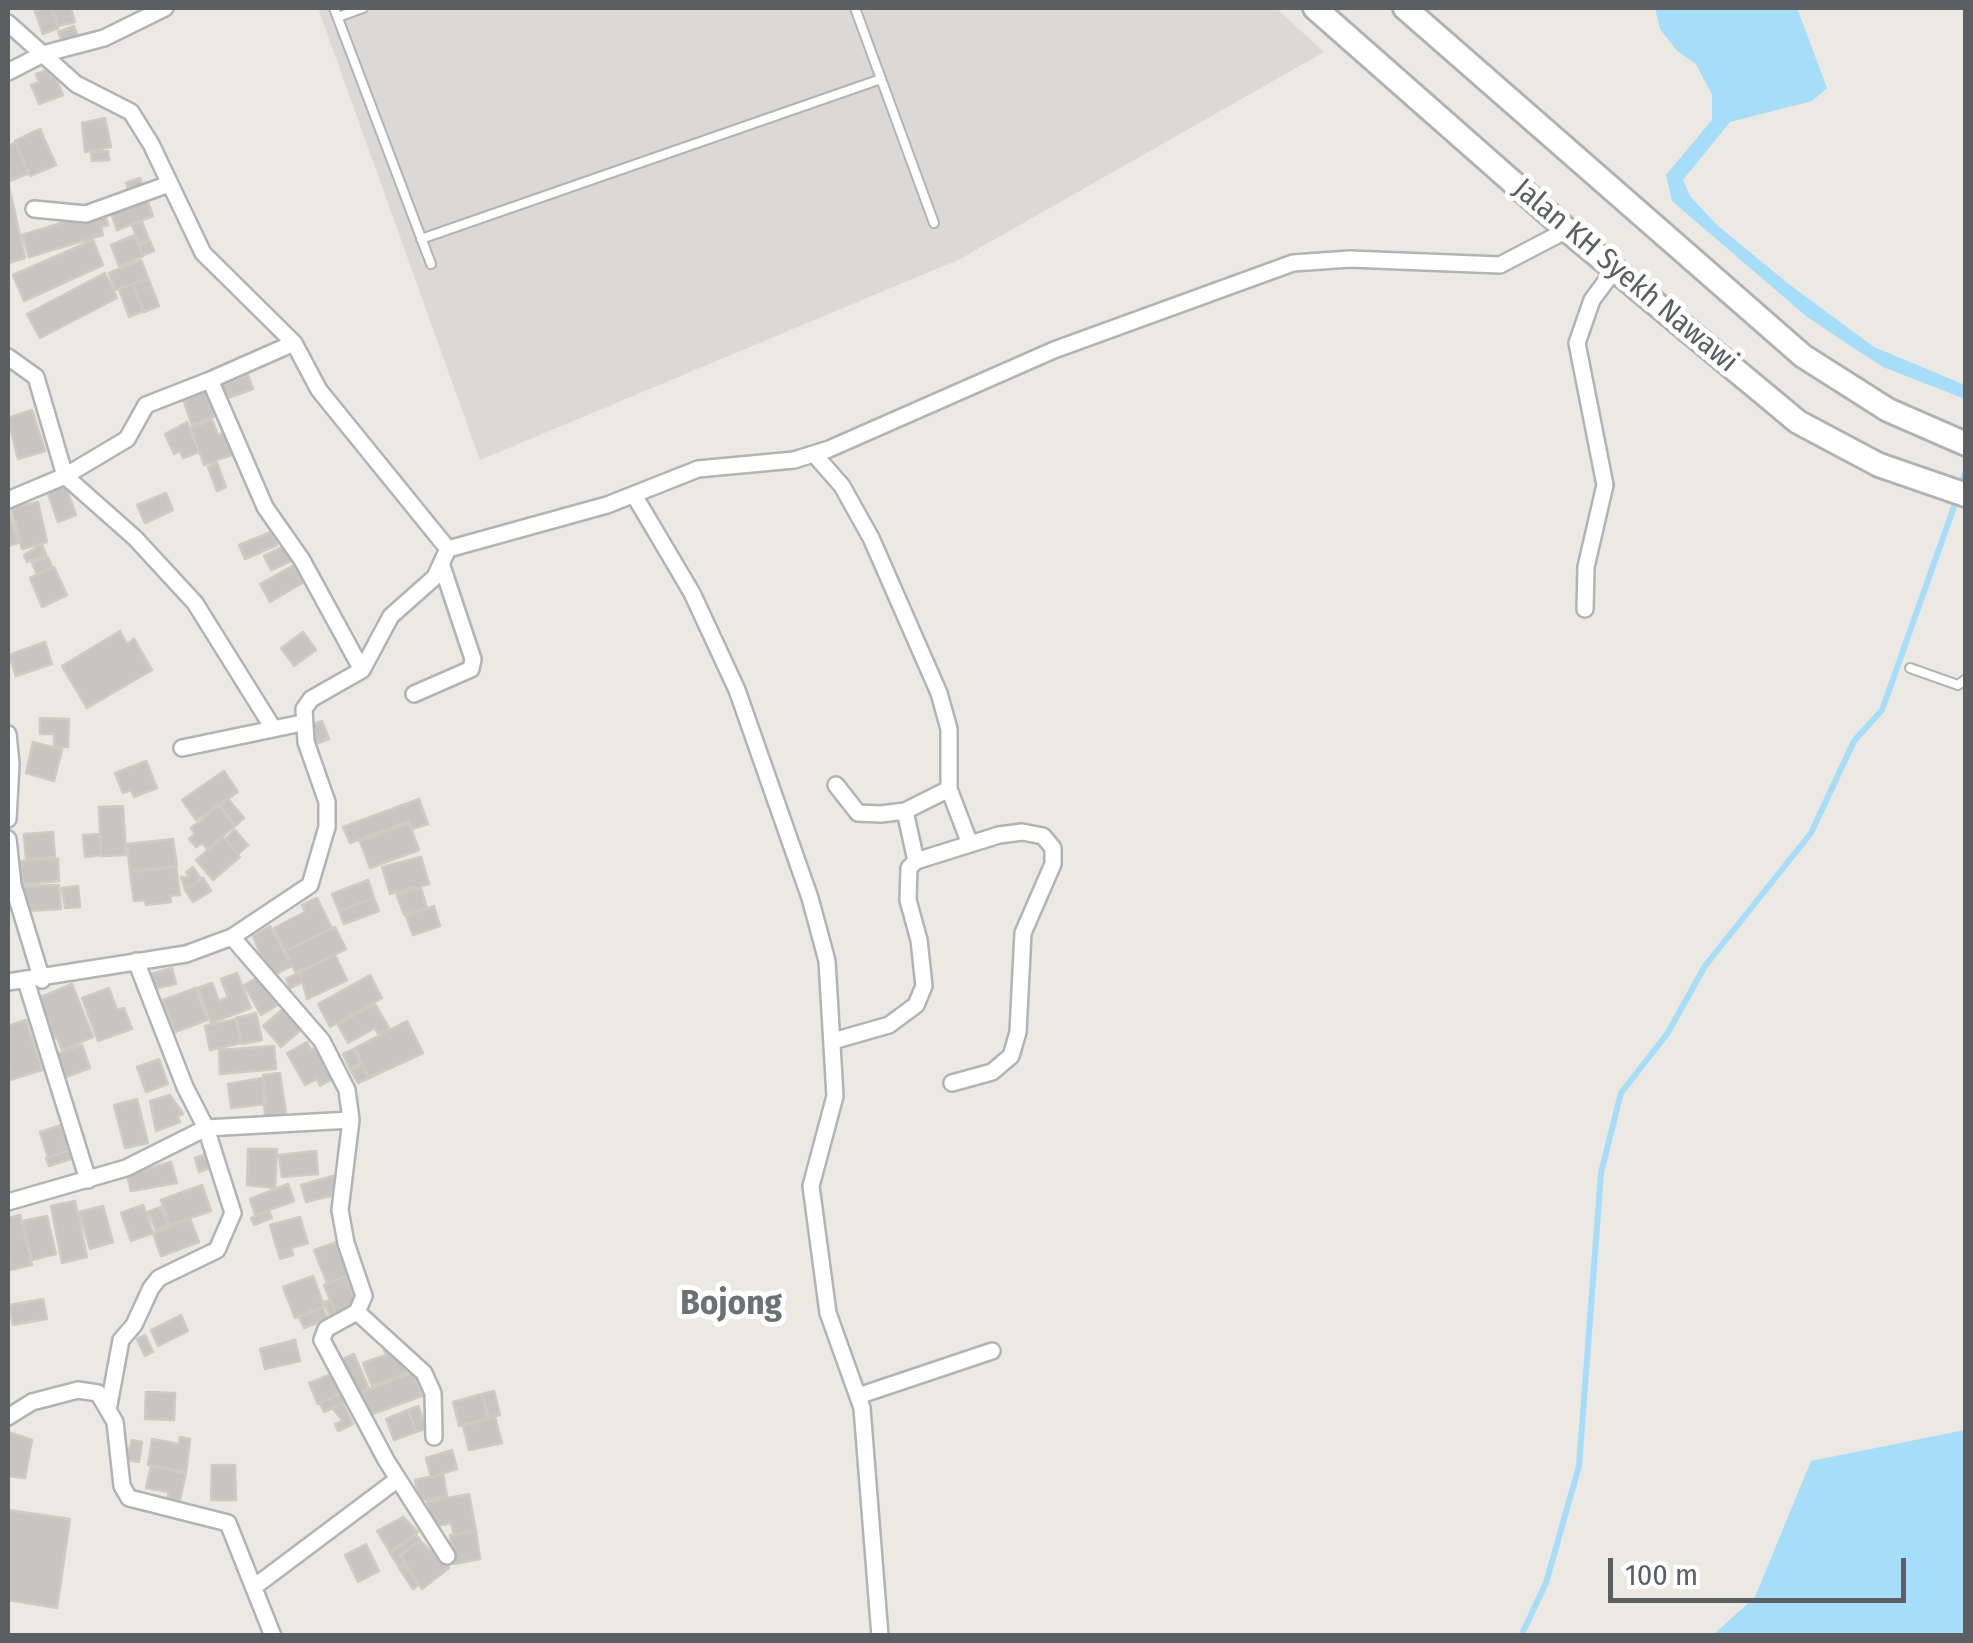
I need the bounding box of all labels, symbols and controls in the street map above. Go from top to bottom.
street label: Jalan KH Syekh Nawawi [1505,171,1745,381]
district label: Bojong [680,1283,782,1325]
scale bar [1613,1538,1910,1600]
text: 100 m [1625,1557,1698,1593]

